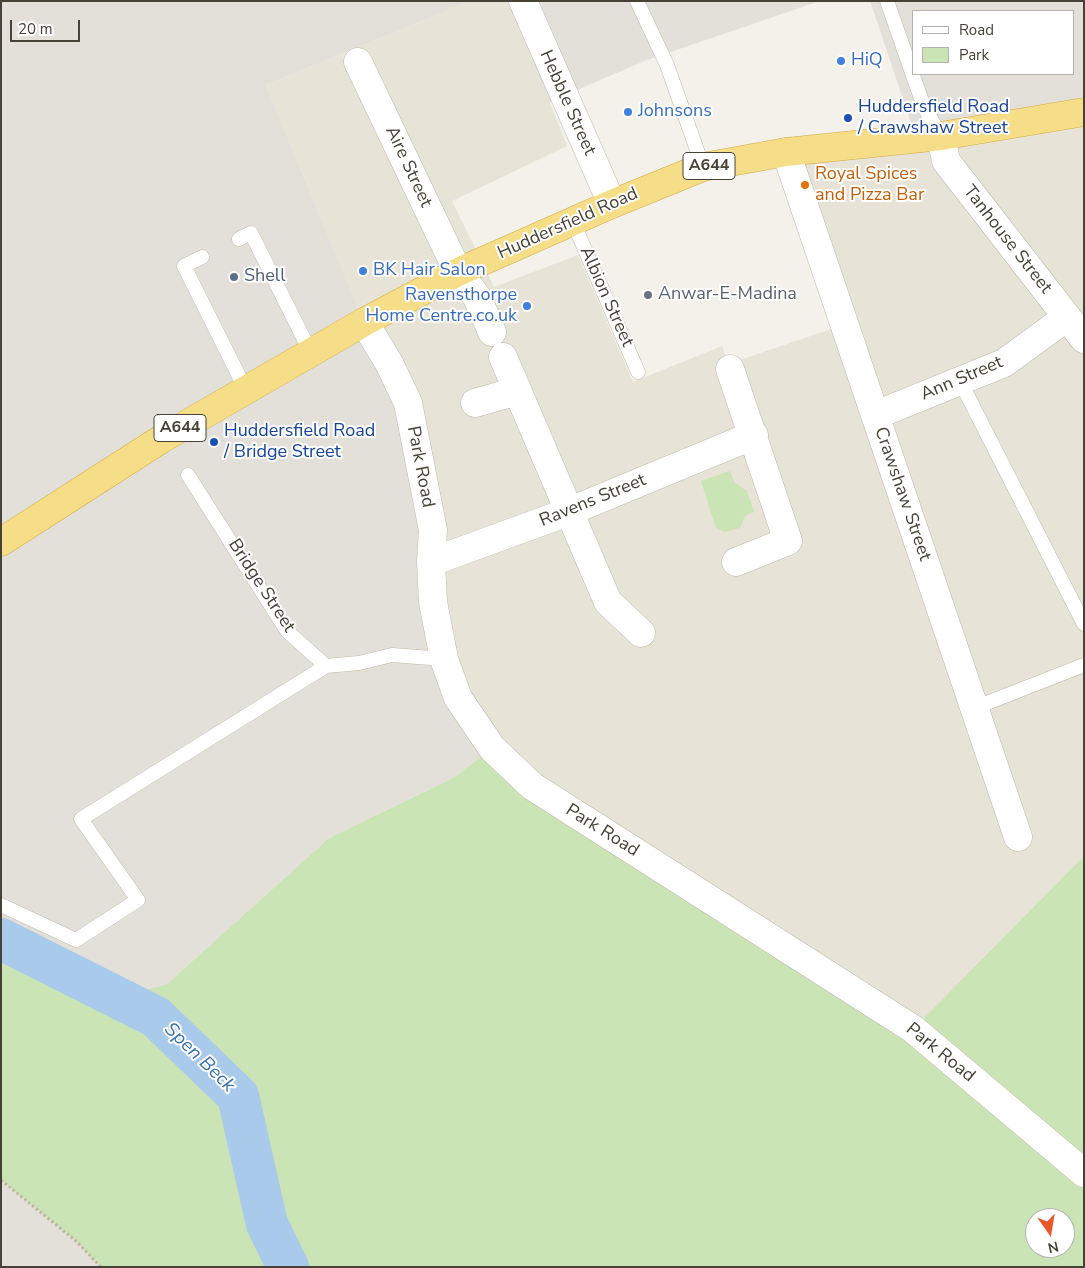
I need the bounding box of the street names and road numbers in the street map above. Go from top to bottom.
street label: Hebble Street [534,47,600,159]
street label: Aire Street [380,123,436,211]
road number: A644 [683,153,735,180]
street label: Tanhouse Street [958,182,1056,298]
street label: Huddersfield Road [495,183,641,265]
street label: Albion Street [574,244,638,350]
street label: Ann Street [918,352,1006,406]
road number: A644 [154,414,206,442]
street label: Park Road [402,424,438,510]
street label: Crawshaw Street [869,424,935,564]
street label: Ravens Street [537,470,649,532]
street label: Bridge Street [223,535,299,637]
street label: Park Road [561,800,643,862]
street label: Park Road [901,1019,979,1087]

